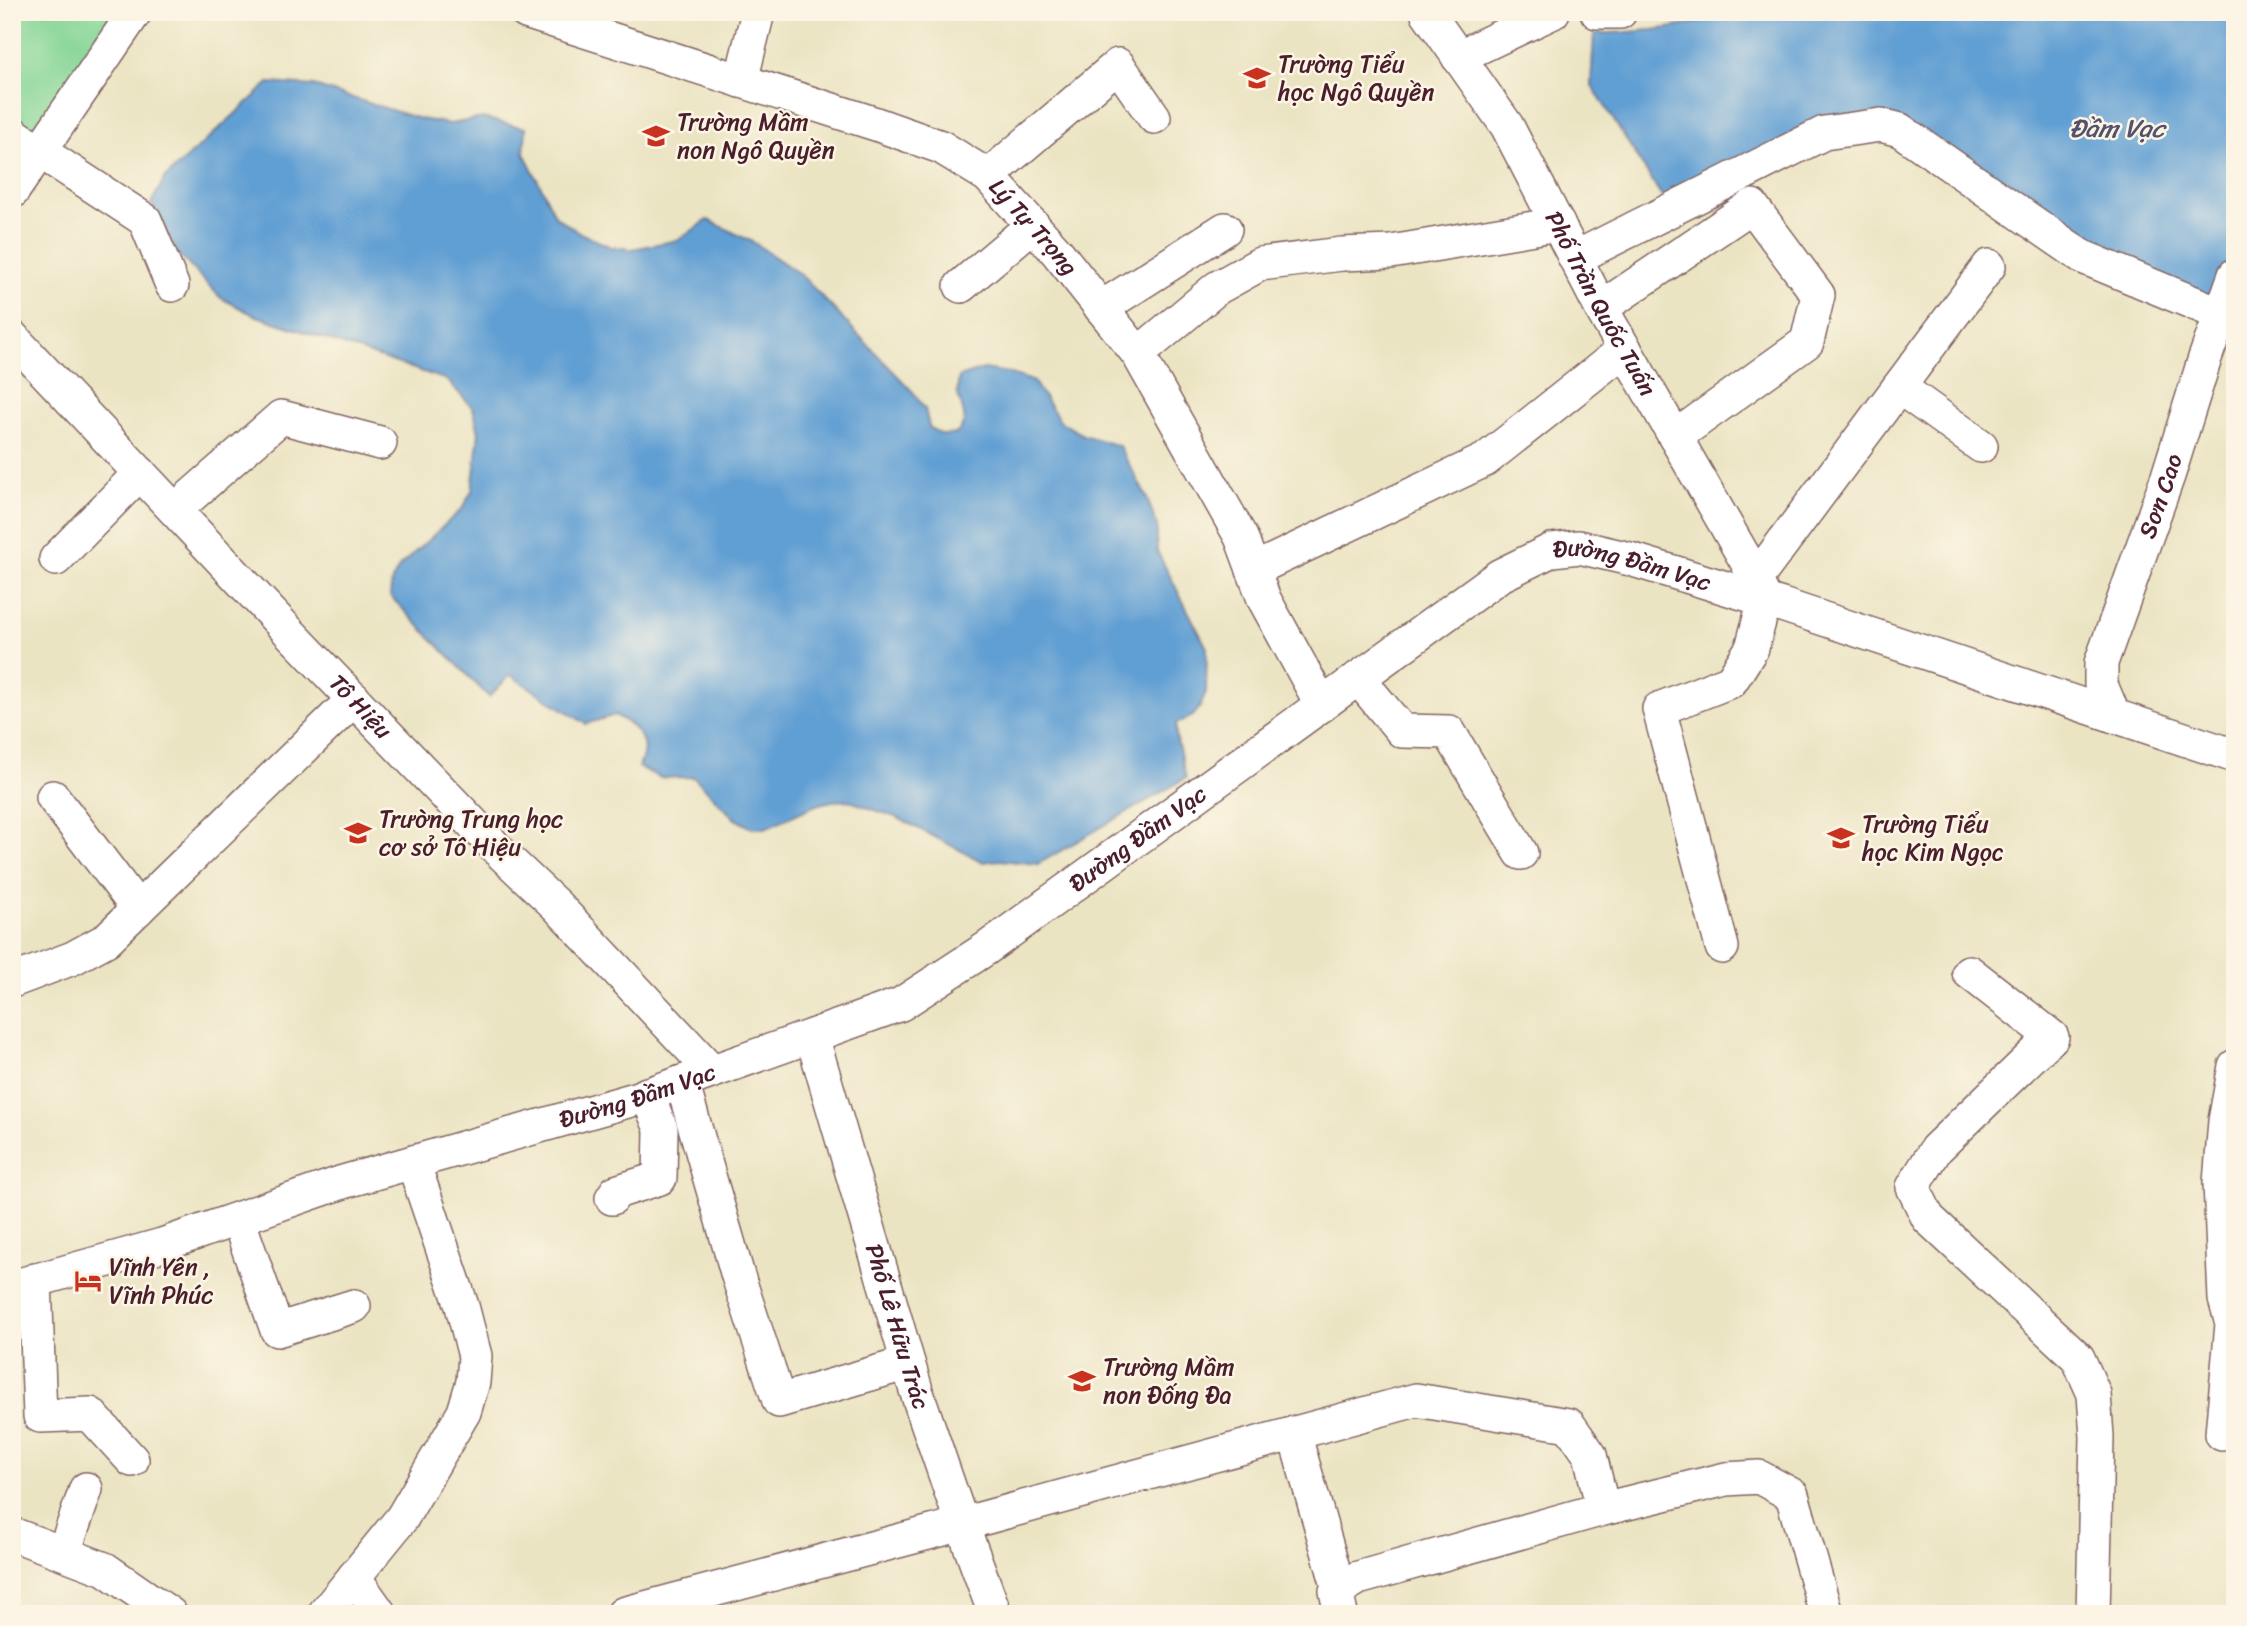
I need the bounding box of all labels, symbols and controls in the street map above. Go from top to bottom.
place label: Trường Tiểu học Ngô Quyền [1277,43,1434,113]
school or university icon: Trường Tiểu học Ngô Quyền [1242,63,1272,93]
place label: Trường Mầm non Ngô Quyền [677,101,835,171]
water label: Đầm Vạc [2070,105,2168,151]
school or university icon: Trường Mầm non Ngô Quyền [641,121,671,151]
street label: Lý Tự Trọng [978,168,1089,285]
street label: Phố Trần Quốc Tuấn [1533,203,1668,404]
street label: Sơn Cao [2126,448,2195,544]
street label: Đường Đầm Vạc [1550,526,1716,603]
street label: Tô Hiệu [318,664,403,749]
street label: Đường Đầm Vạc [1059,774,1216,903]
place label: Trường Trung học cơ sở Tô Hiệu [379,798,563,868]
place label: Trường Tiểu học Kim Ngọc [1861,803,2004,873]
school or university icon: Trường Trung học cơ sở Tô Hiệu [343,818,373,848]
school or university icon: Trường Tiểu học Kim Ngọc [1826,823,1856,853]
street label: Đường Đầm Vạc [554,1051,721,1141]
street label: Phố Lê Hữu Trác [853,1239,942,1416]
place label: Vĩnh Yên , Vĩnh Phúc [109,1246,213,1316]
hotel icon: Vĩnh Yên , Vĩnh Phúc [73,1266,103,1296]
place label: Trường Mầm non Đống Đa [1103,1346,1234,1416]
school or university icon: Trường Mầm non Đống Đa [1067,1366,1097,1396]

